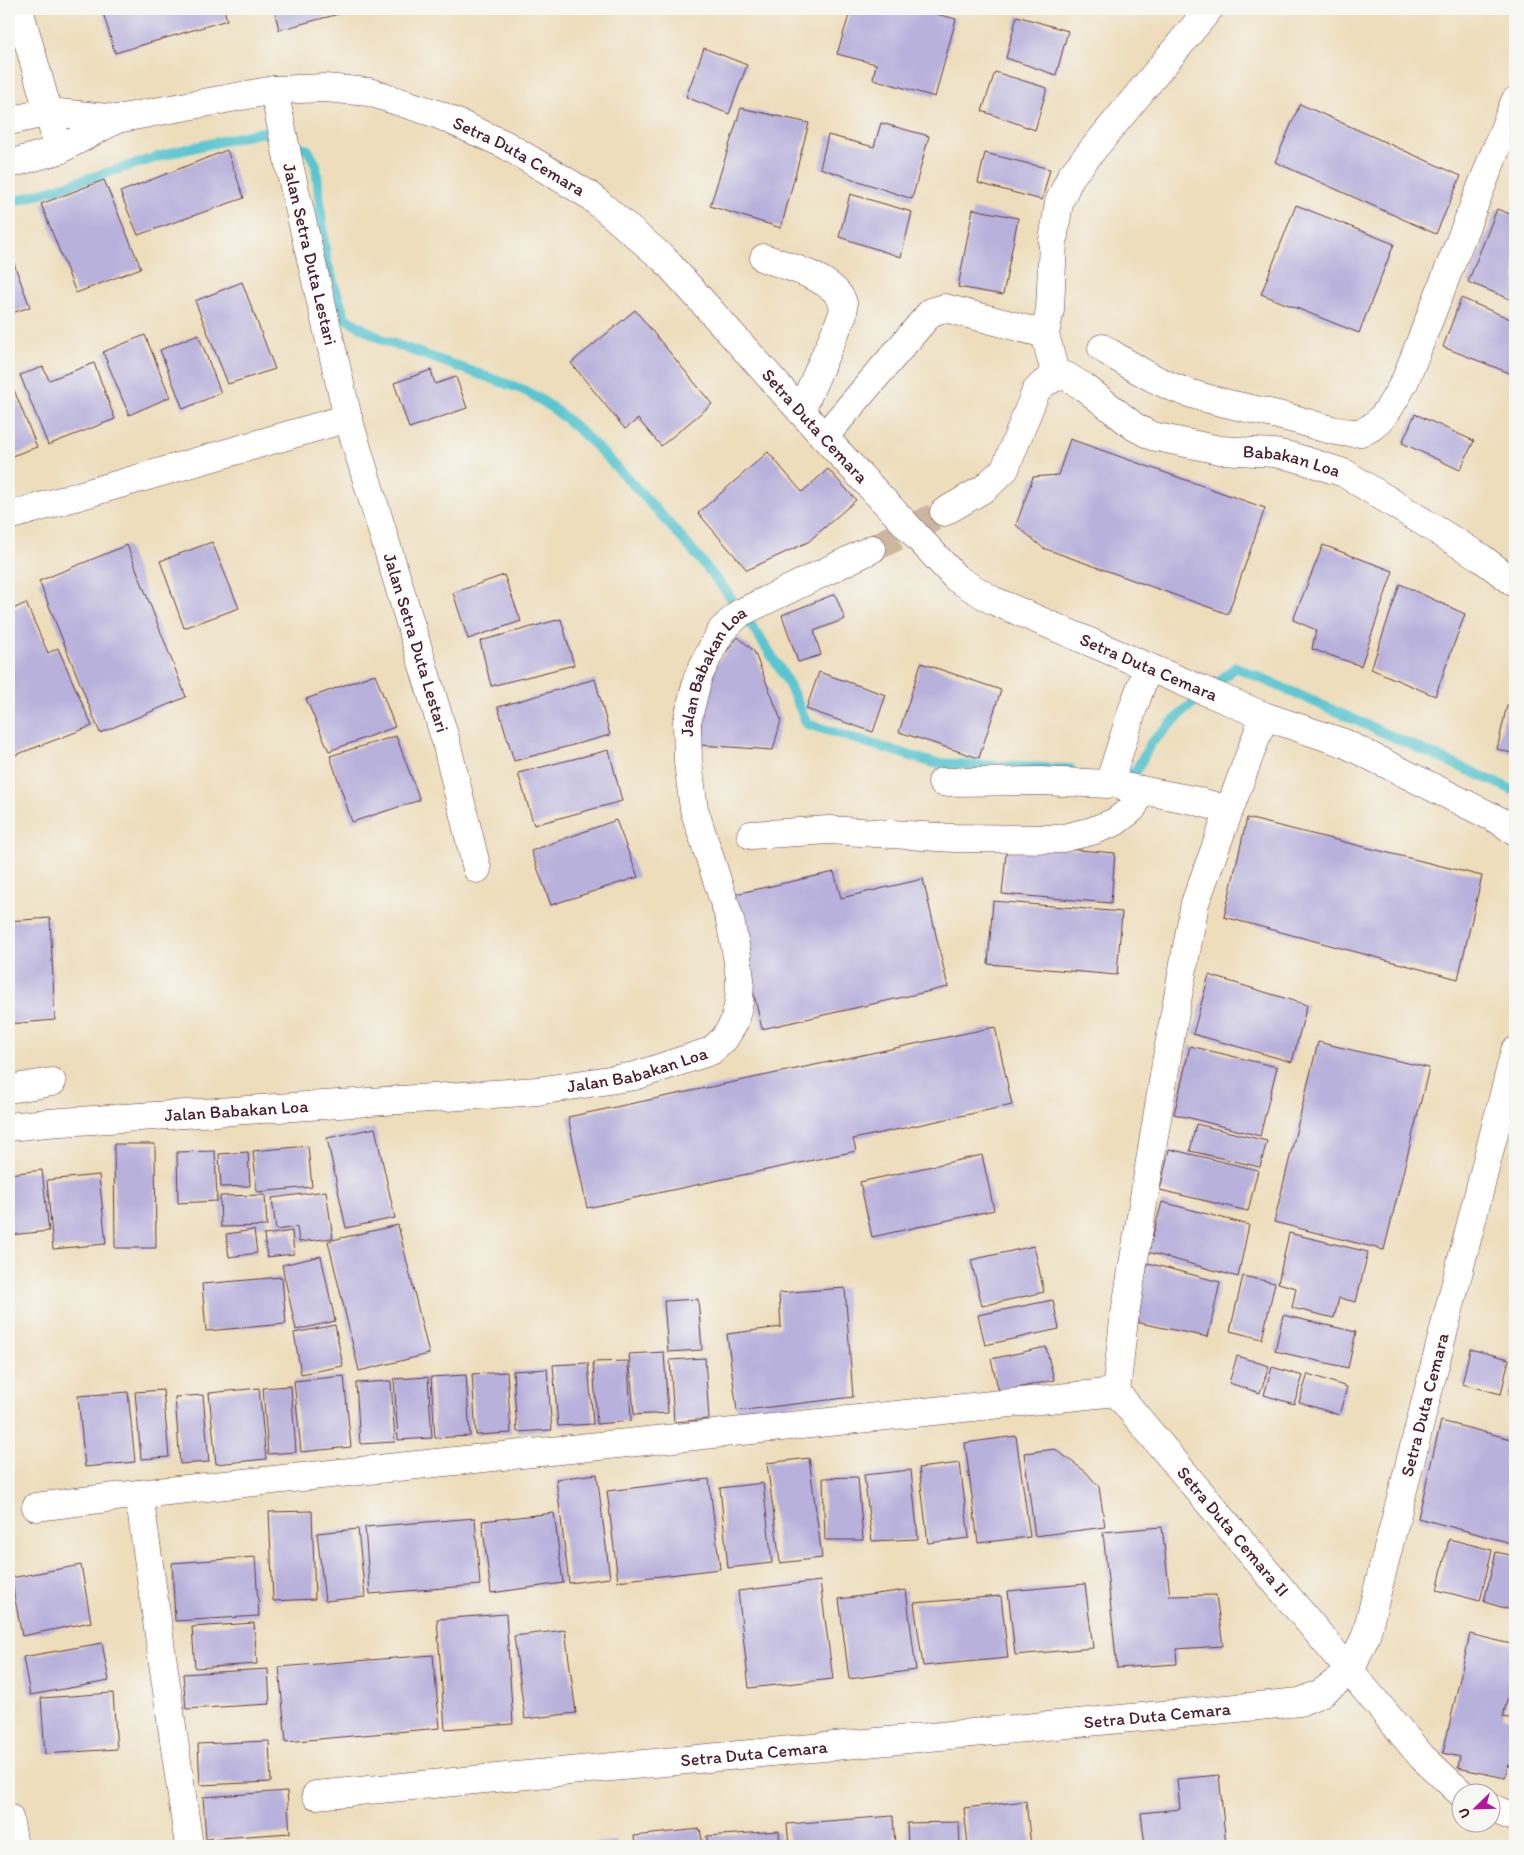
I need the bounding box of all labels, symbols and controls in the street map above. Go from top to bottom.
street label: Setra Duta Cemara [449,112,590,201]
street label: Jalan Setra Duta Lestari [278,161,342,347]
street label: Setra Duta Cemara [757,364,873,489]
street label: Babakan Loa [1242,440,1343,482]
street label: Jalan Setra Duta Lestari [379,550,454,735]
street label: Jalan Babakan Loa [676,600,751,737]
street label: Setra Duta Cemara [1076,628,1222,706]
street label: Jalan Babakan Loa [565,1042,711,1097]
street label: Jalan Babakan Loa [164,1095,310,1126]
street label: Setra Duta Cemara [1396,1330,1454,1479]
street label: Setra Duta Cemara II [1172,1462,1294,1601]
street label: Setra Duta Cemara [1083,1698,1232,1733]
street label: Setra Duta Cemara [679,1736,829,1771]
north arrow [1452,1782,1502,1832]
text: U [1455,1805,1474,1820]

